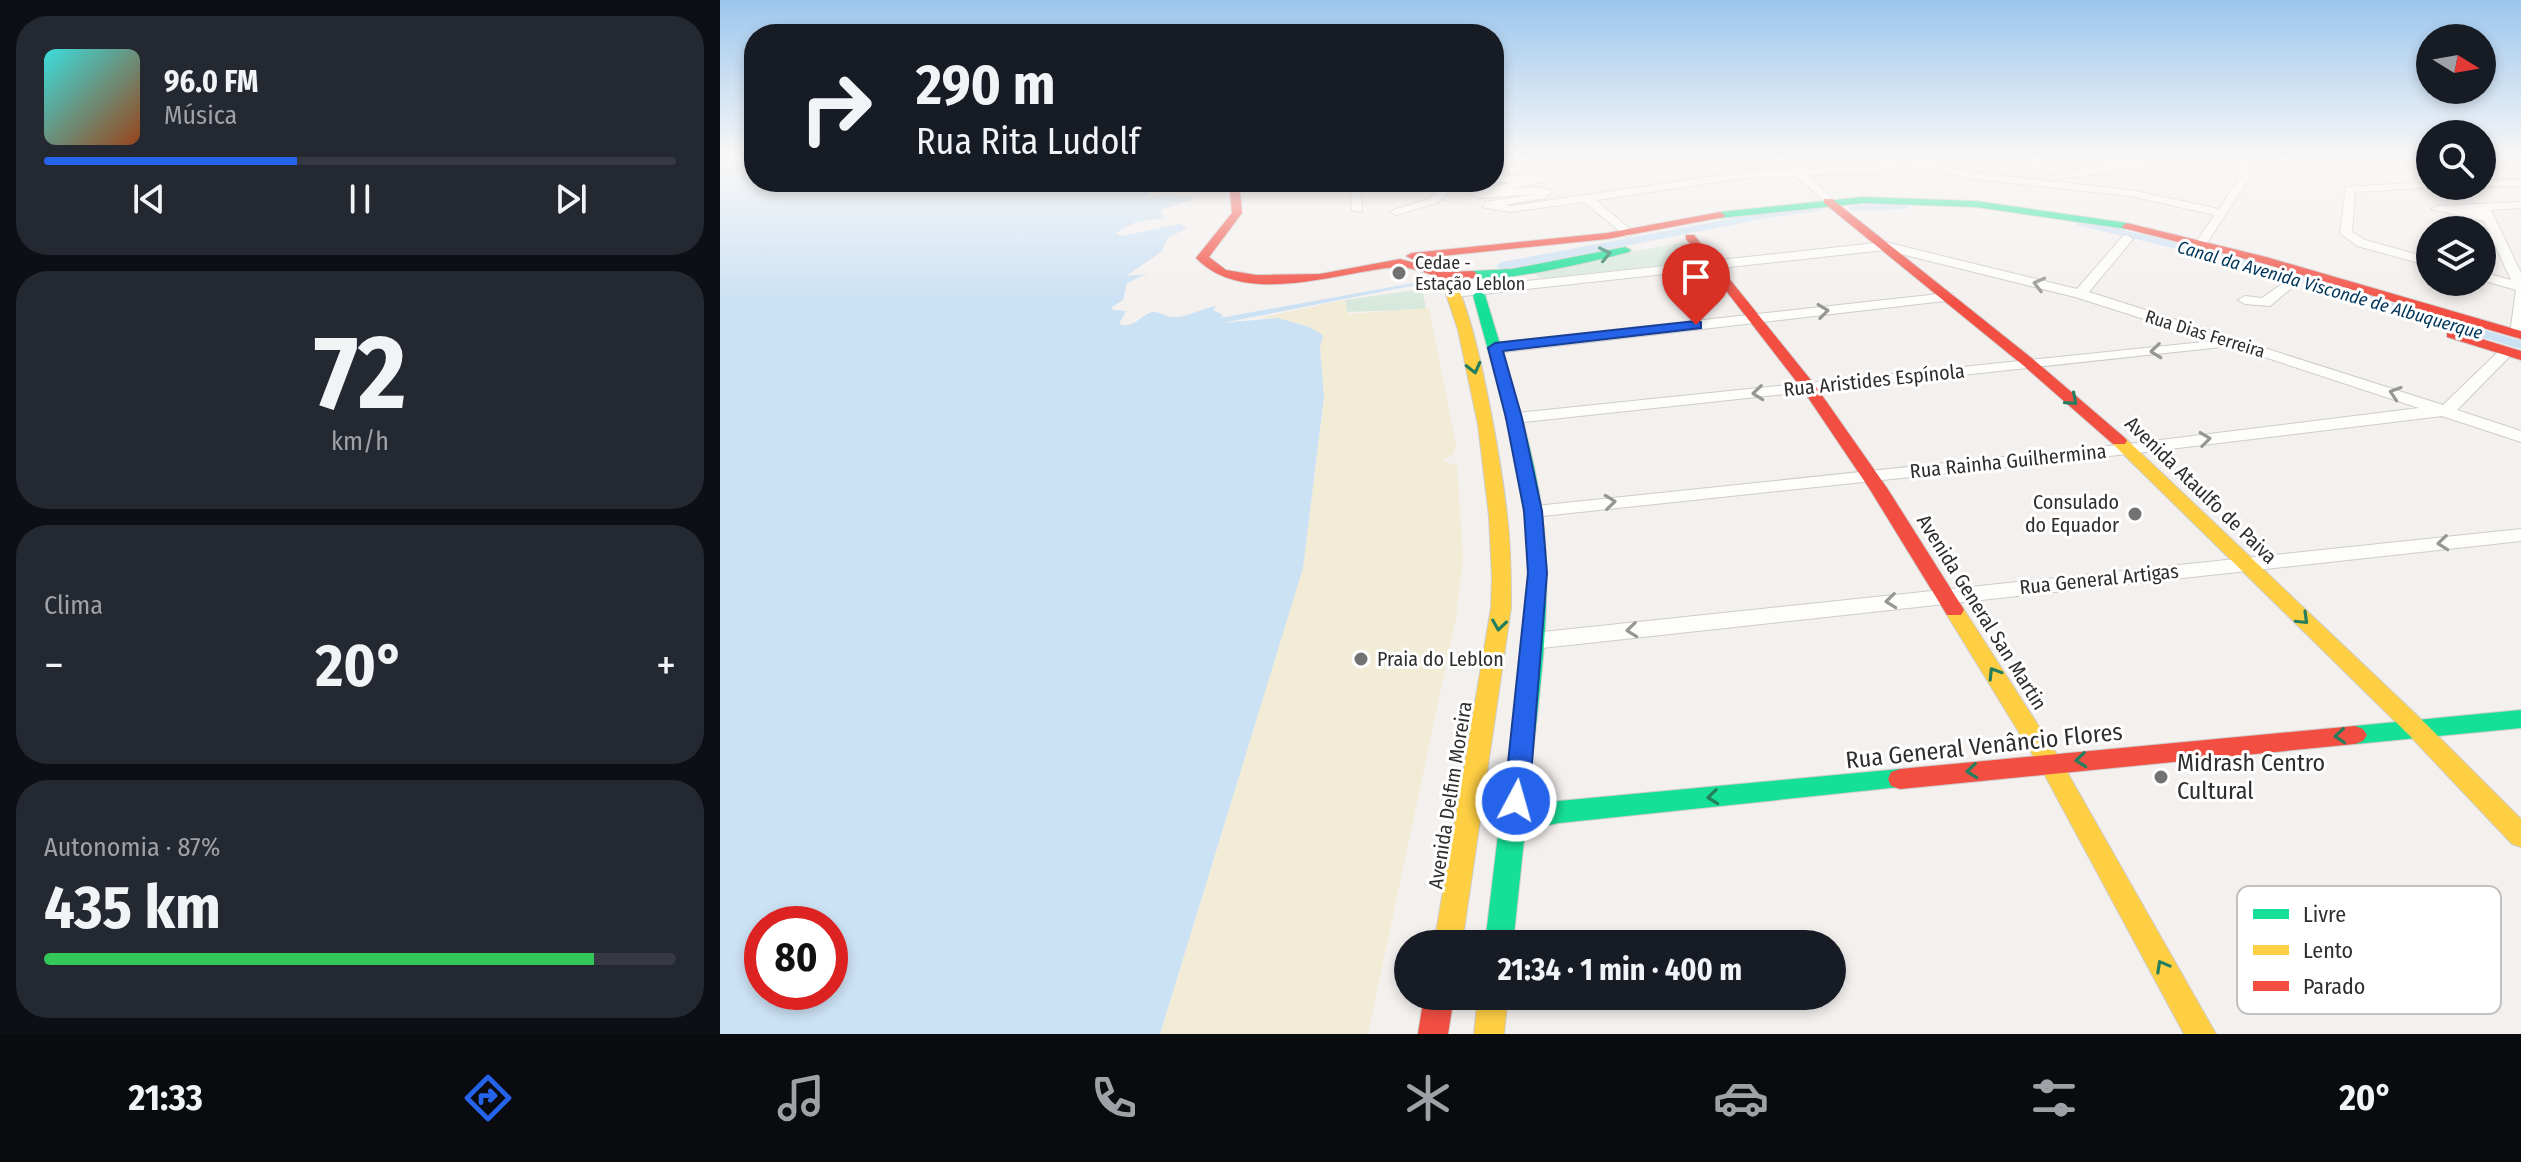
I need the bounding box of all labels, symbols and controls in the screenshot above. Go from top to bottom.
north arrow [2416,24,2496,104]
map controls [2416,24,2496,296]
text: 290 m [916,52,1056,119]
icon: right [784,56,888,160]
text: 96.0 FM [164,64,258,100]
text: Música [164,100,237,131]
text: Rua Rita Ludolf [916,120,1140,164]
button: search [2416,120,2496,200]
icon: previous [127,177,171,221]
icon: pause [338,177,382,221]
icon: next [549,177,593,221]
button: layers [2416,216,2496,296]
water label: Canal da Avenida Visconde de Albuquerque [2175,236,2486,344]
pin [1662,243,1730,325]
one-way arrow [1598,246,1612,263]
place label: Cedae - Estação Leblon [1415,252,1525,295]
icon: arrive [1674,255,1718,299]
marker: Cedae - Estação Leblon [1390,264,1408,282]
one-way arrow [2033,276,2047,293]
one-way arrow [1816,303,1830,320]
street label: Rua Dias Ferreira [2142,305,2268,363]
text: 72 [314,311,406,436]
one-way arrow [2149,342,2162,359]
street label: Rua Aristides Espínola [1782,359,1966,401]
one-way arrow [1465,361,1482,375]
one-way arrow [1751,384,1764,401]
one-way arrow [2388,386,2402,402]
one-way arrow [2063,390,2077,405]
street label: Avenida Ataulfo de Paiva [2120,411,2282,569]
text: km/h [331,426,389,457]
one-way arrow [2198,431,2212,448]
street label: Rua Rainha Guilhermina [1909,439,2107,483]
place label: Consulado do Equador [2025,490,2119,537]
one-way arrow [1604,494,1617,511]
marker: Consulado do Equador [2126,505,2144,523]
street label: Avenida General San Martin [1912,510,2052,714]
one-way arrow [2437,534,2450,551]
street label: Rua General Artigas [2018,559,2180,599]
text: Clima [44,590,103,621]
one-way arrow [1884,592,1897,609]
one-way arrow [2294,609,2308,624]
one-way arrow [1491,618,1508,632]
one-way arrow [1625,622,1638,639]
text: 20° [316,630,404,702]
text: − [44,639,64,692]
text: + [656,639,676,692]
place label: Praia do Leblon [1377,647,1504,671]
marker: Praia do Leblon [1352,650,1370,668]
one-way arrow [1988,667,2004,682]
street label: Avenida Delfim Moreira [1423,699,1477,891]
street label: Rua General Venâncio Flores [1844,718,2124,774]
one-way arrow [2333,728,2346,745]
place label: Midrash Centro Cultural [2177,749,2325,805]
one-way arrow [2074,752,2087,769]
position arrow [1474,759,1558,843]
one-way arrow [1965,762,1978,779]
marker: Midrash Centro Cultural [2152,768,2170,786]
one-way arrow [1706,788,1719,805]
text: Autonomia · 87% [44,832,220,863]
text: 435 km [44,872,221,944]
legend [2237,886,2501,1014]
text: Livre [2303,901,2346,928]
speed limit sign: 80 [744,906,848,1010]
text: Lento [2303,937,2353,964]
text: 21:34 · 1 min · 400 m [1498,952,1742,988]
one-way arrow [2156,960,2172,975]
text: Parado [2303,973,2365,1000]
icon: directions [460,1070,516,1126]
icon: music [773,1070,829,1126]
icon: phone [1086,1070,1142,1126]
icon: climate [1400,1070,1456,1126]
icon: car [1713,1070,1769,1126]
icon: filters [2026,1070,2082,1126]
text: 21:33 [129,1076,203,1120]
text: 20° [2339,1076,2392,1120]

